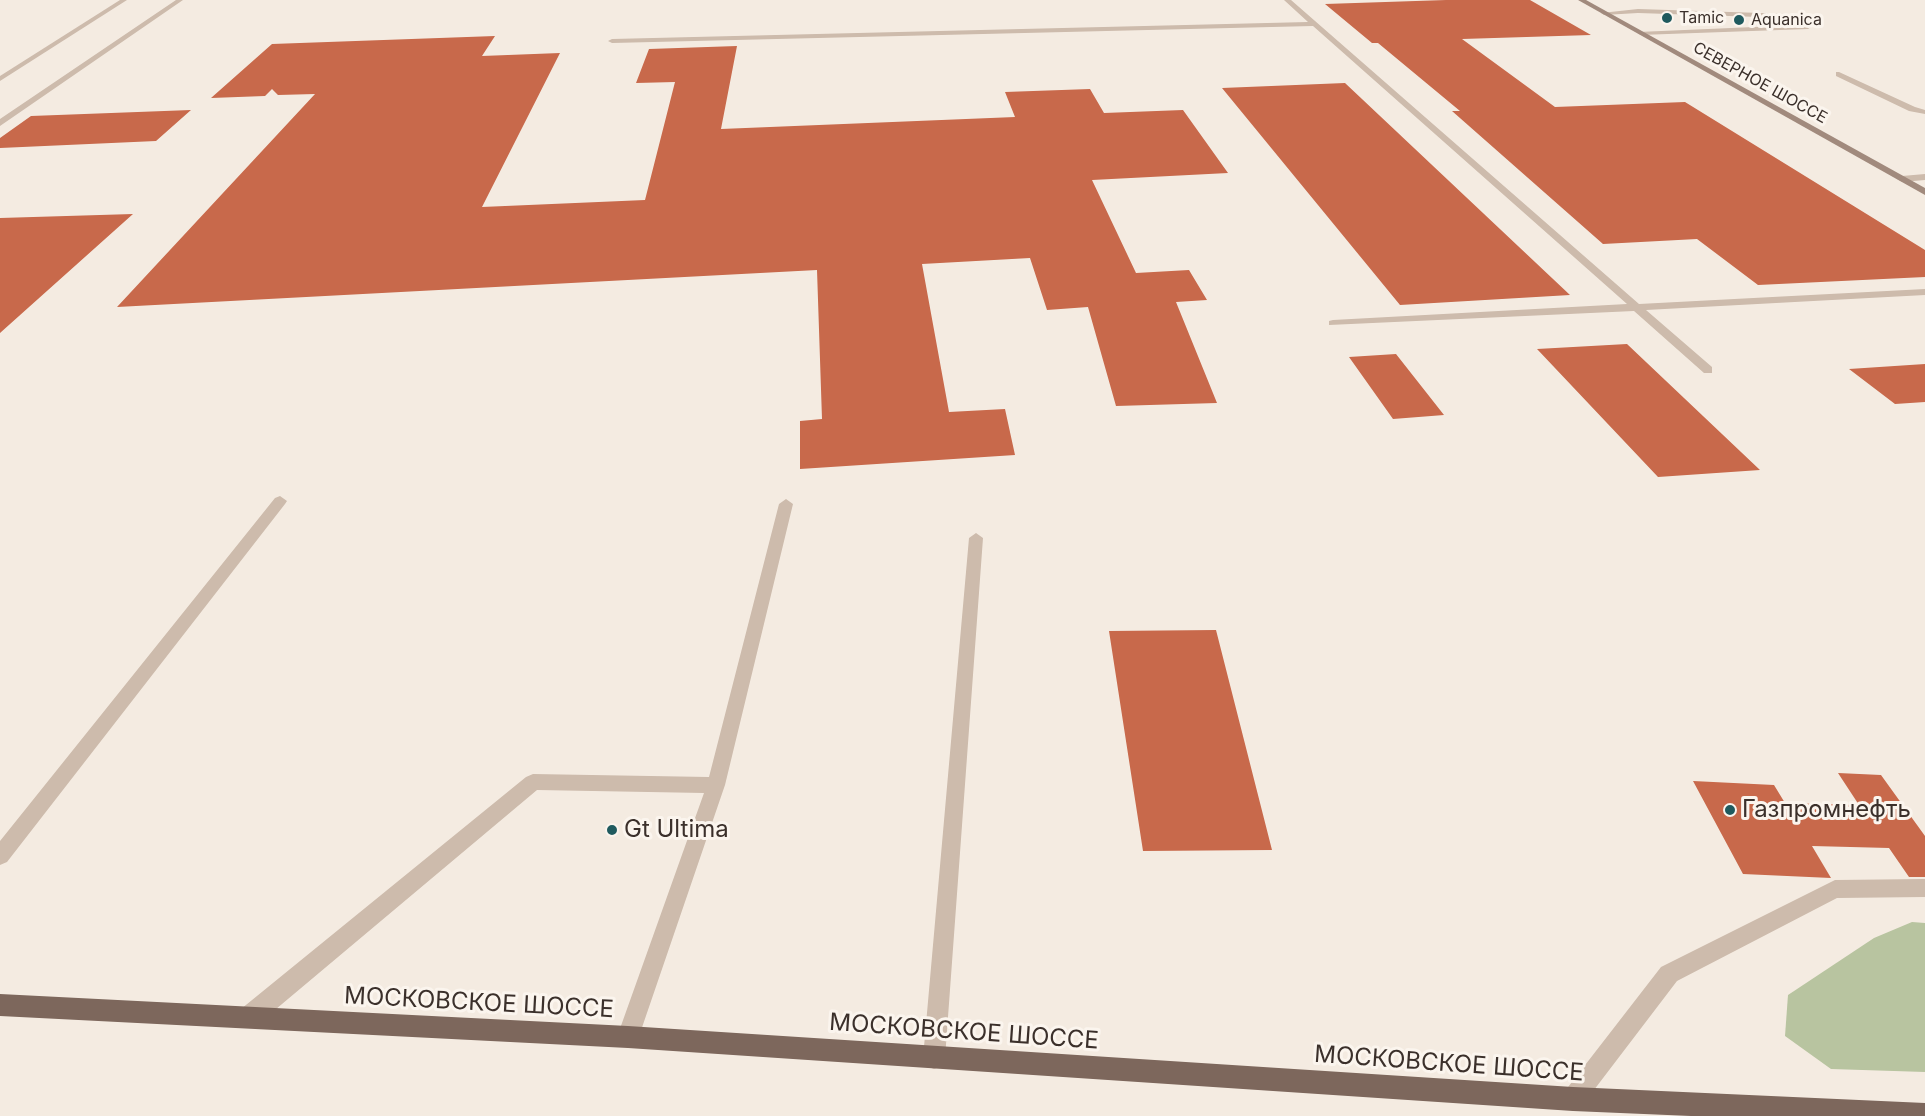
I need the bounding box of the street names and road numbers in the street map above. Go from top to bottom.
street label: СЕВЕРНОЕ ШОССЕ [1690,38,1830,128]
street label: МОСКОВСКОЕ ШОССЕ [343,982,615,1024]
street label: МОСКОВСКОЕ ШОССЕ [828,1008,1100,1056]
street label: МОСКОВСКОЕ ШОССЕ [1313,1040,1585,1088]

